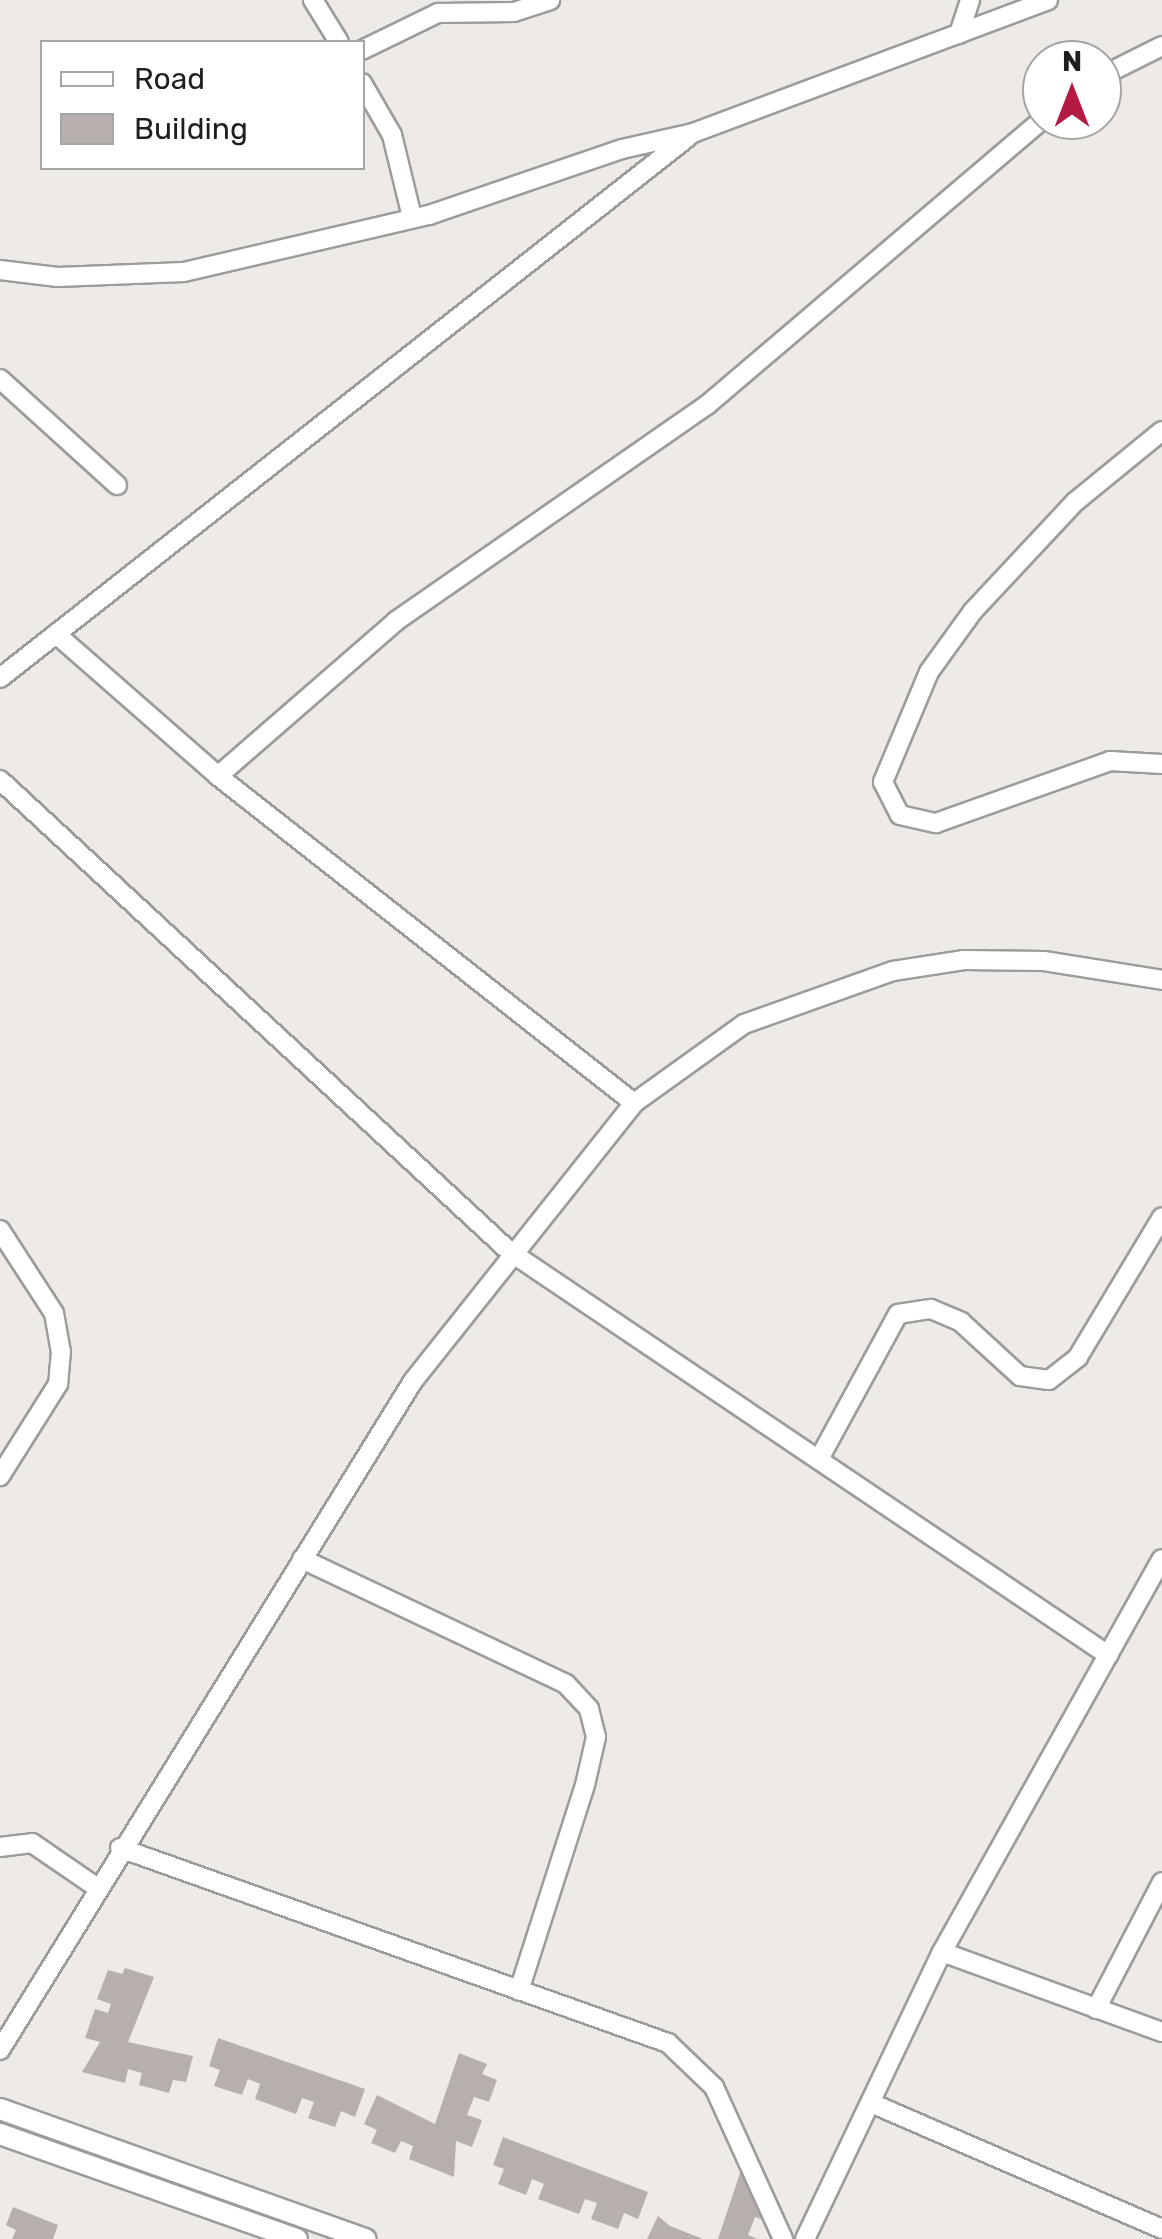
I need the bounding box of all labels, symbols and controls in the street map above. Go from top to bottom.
legend [40,40,365,170]
north arrow [1022,40,1122,140]
text: N [1062,45,1082,78]
text: Road [134,61,205,97]
text: Building [134,111,248,147]

